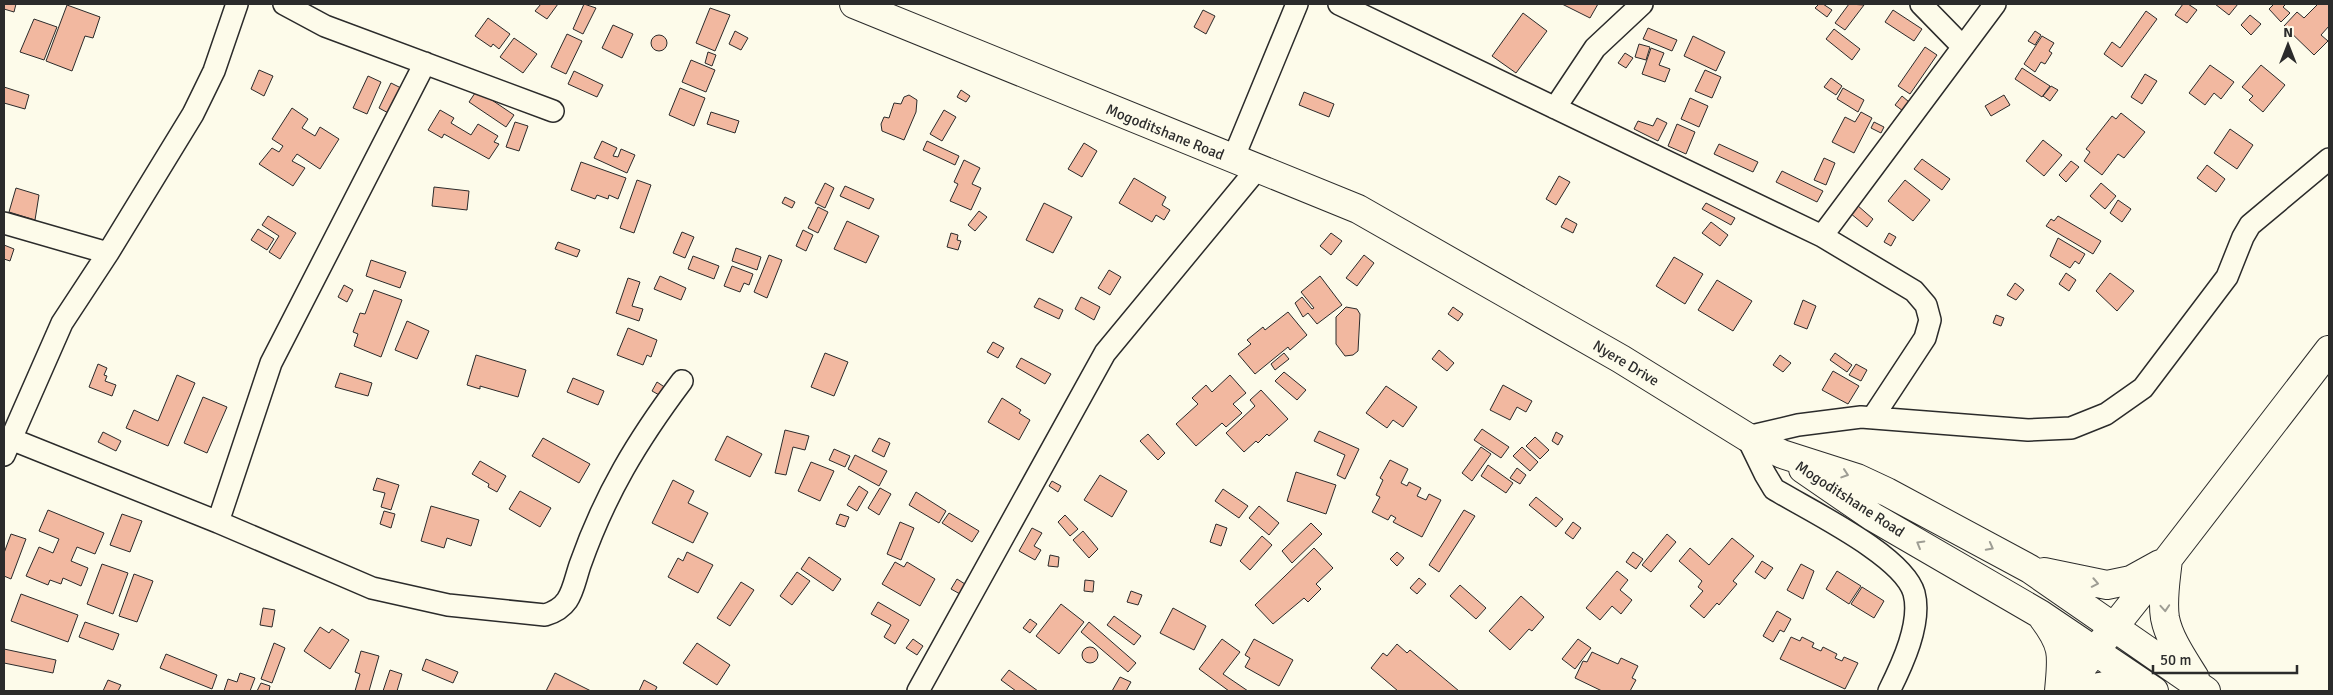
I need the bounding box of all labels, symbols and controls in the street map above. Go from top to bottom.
north arrow [2263,20,2313,70]
text: N [2283,24,2293,41]
street label: Mogoditshane Road [1103,100,1227,164]
street label: Nyere Drive [1590,336,1662,390]
street label: Mogoditshane Road [1792,457,1908,541]
one-way arrow [1840,468,1848,478]
one-way arrow [1917,541,1926,551]
one-way arrow [1984,541,1993,551]
one-way arrow [2091,577,2100,587]
one-way arrow [2159,604,2170,612]
scale bar [2153,642,2297,674]
text: 50 m [2160,651,2191,669]

